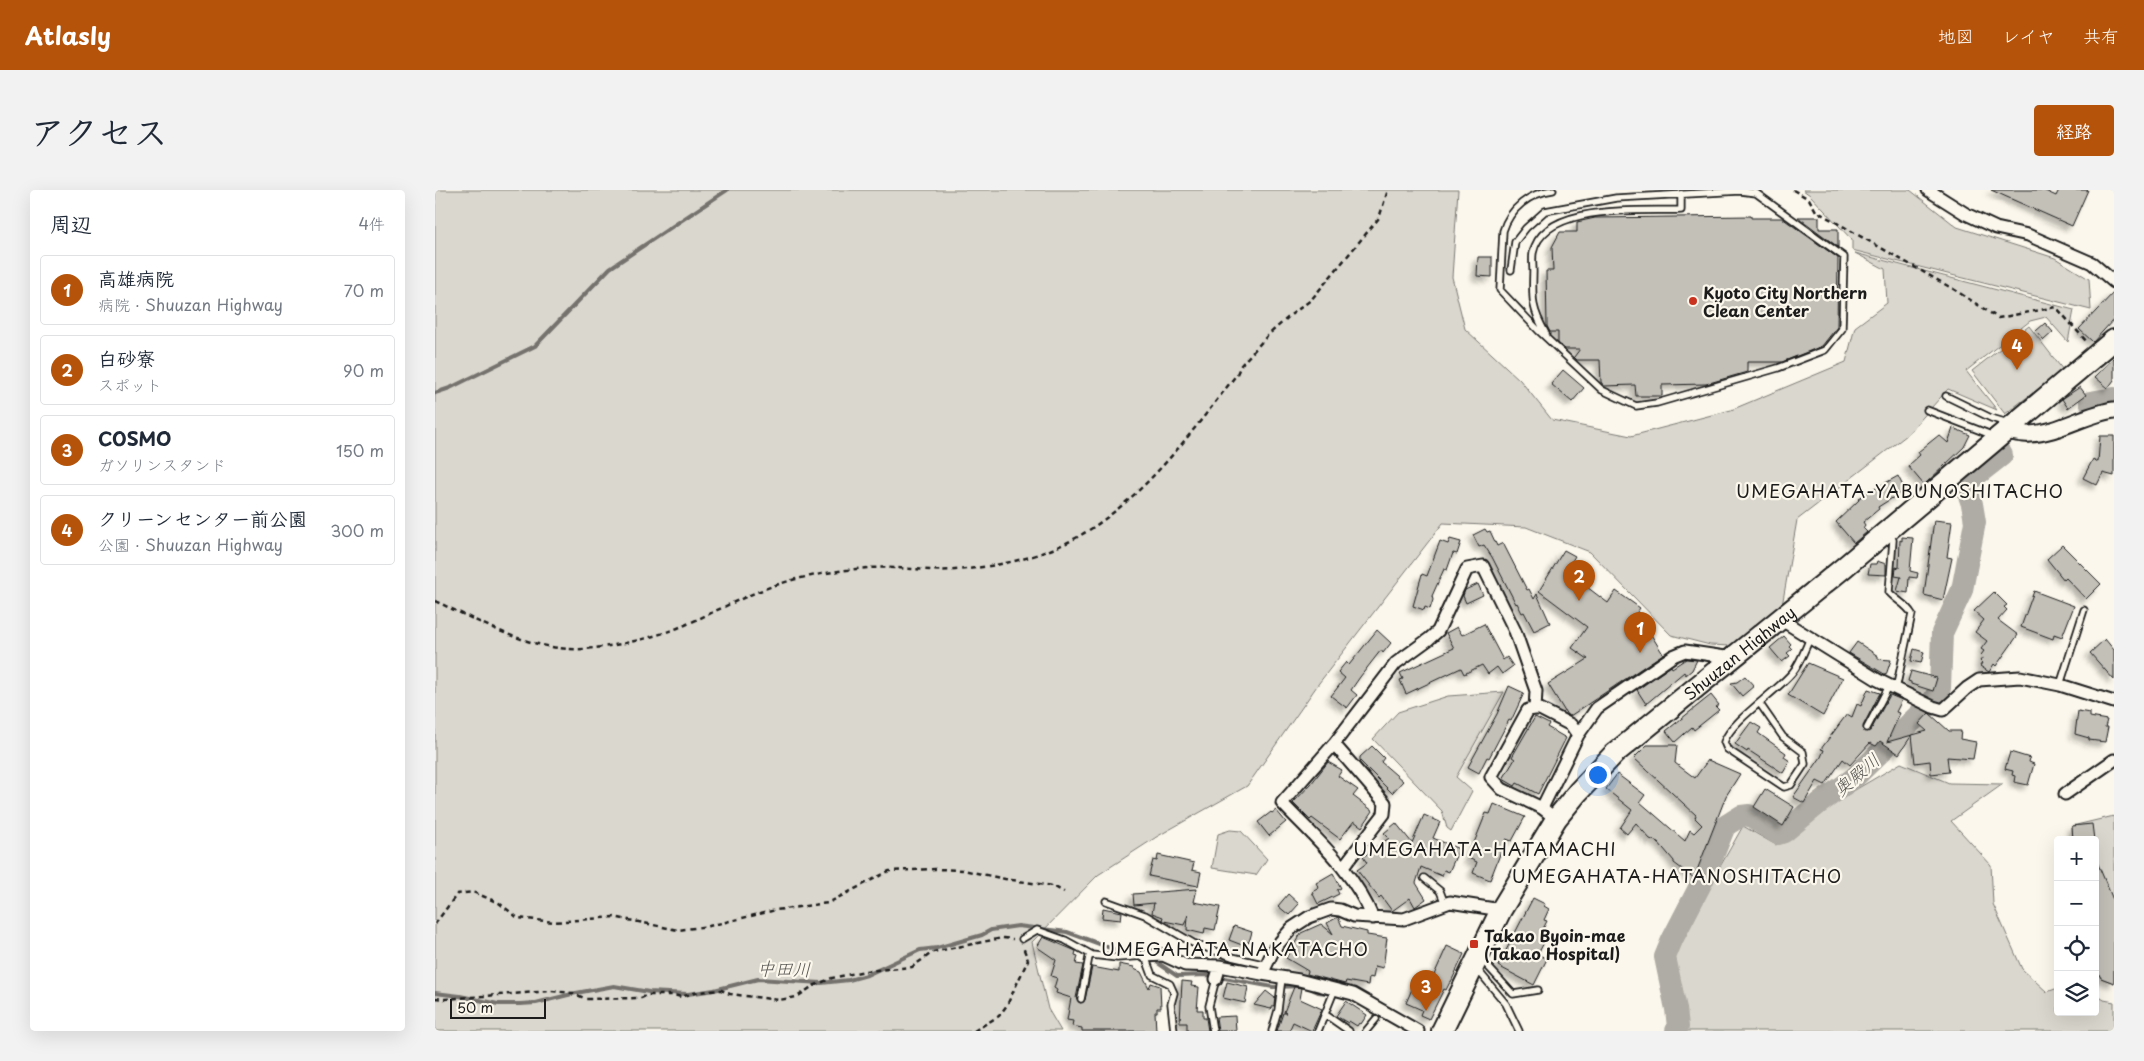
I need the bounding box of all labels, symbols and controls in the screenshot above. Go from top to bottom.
text: Atlasly [25,17,111,53]
text: 地図 [1938,22,1974,49]
text: レイヤ [2002,22,2055,49]
text: 共有 [2083,22,2119,49]
text: アクセス [30,104,168,157]
button: 経路 [2034,105,2114,156]
text: 周辺 [50,207,92,239]
text: 4件 [358,211,385,235]
text: 高雄病院 [98,264,174,292]
text: 1 [63,278,71,302]
text: 70 m [344,278,384,302]
place label: Kyoto City Northern Clean Center [1703,280,1867,322]
text: 病院 · Shuuzan Highway [98,292,283,316]
marker: Kyoto City Northern Clean Center [1687,295,1699,307]
pin: 4 [2001,329,2033,370]
text: 白砂寮 [98,344,155,372]
text: 2 [61,358,73,382]
text: 90 m [343,358,384,382]
text: スポット [98,372,162,396]
text: COSMO [98,424,171,452]
text: 3 [62,438,72,462]
text: 150 m [336,438,384,462]
text: ガソリンスタンド [98,452,226,476]
district label: UMEGAHATA-YABUNOSHITACHO [1736,477,2064,504]
text: クリーンセンター前公園 [98,504,307,532]
text: 4 [62,518,72,542]
text: 300 m [330,518,384,542]
text: 公園 · Shuuzan Highway [98,532,283,556]
pin: 2 [1563,560,1595,601]
street label: Shuuzan Highway [1678,600,1800,705]
pin: 1 [1624,612,1656,653]
water label: 奥殿川 [1827,746,1885,802]
your location [1585,762,1611,788]
district label: UMEGAHATA-HATAMACHI [1353,835,1617,862]
map controls [2054,836,2099,1016]
button: + [2054,836,2099,881]
district label: UMEGAHATA-HATANOSHITACHO [1512,862,1842,889]
button: − [2054,881,2099,926]
place label: Takao Byoin-mae (Takao Hospital) [1484,923,1626,965]
button: locate [2054,926,2099,971]
district label: UMEGAHATA-NAKATACHO [1101,935,1369,962]
marker: Takao Byoin-mae (Takao Hospital) [1468,938,1480,950]
water label: 中田川 [757,954,811,982]
pin: 3 [1410,970,1442,1011]
button: layers [2054,971,2099,1016]
scale bar [450,996,546,1019]
text: 50 m [457,997,493,1018]

